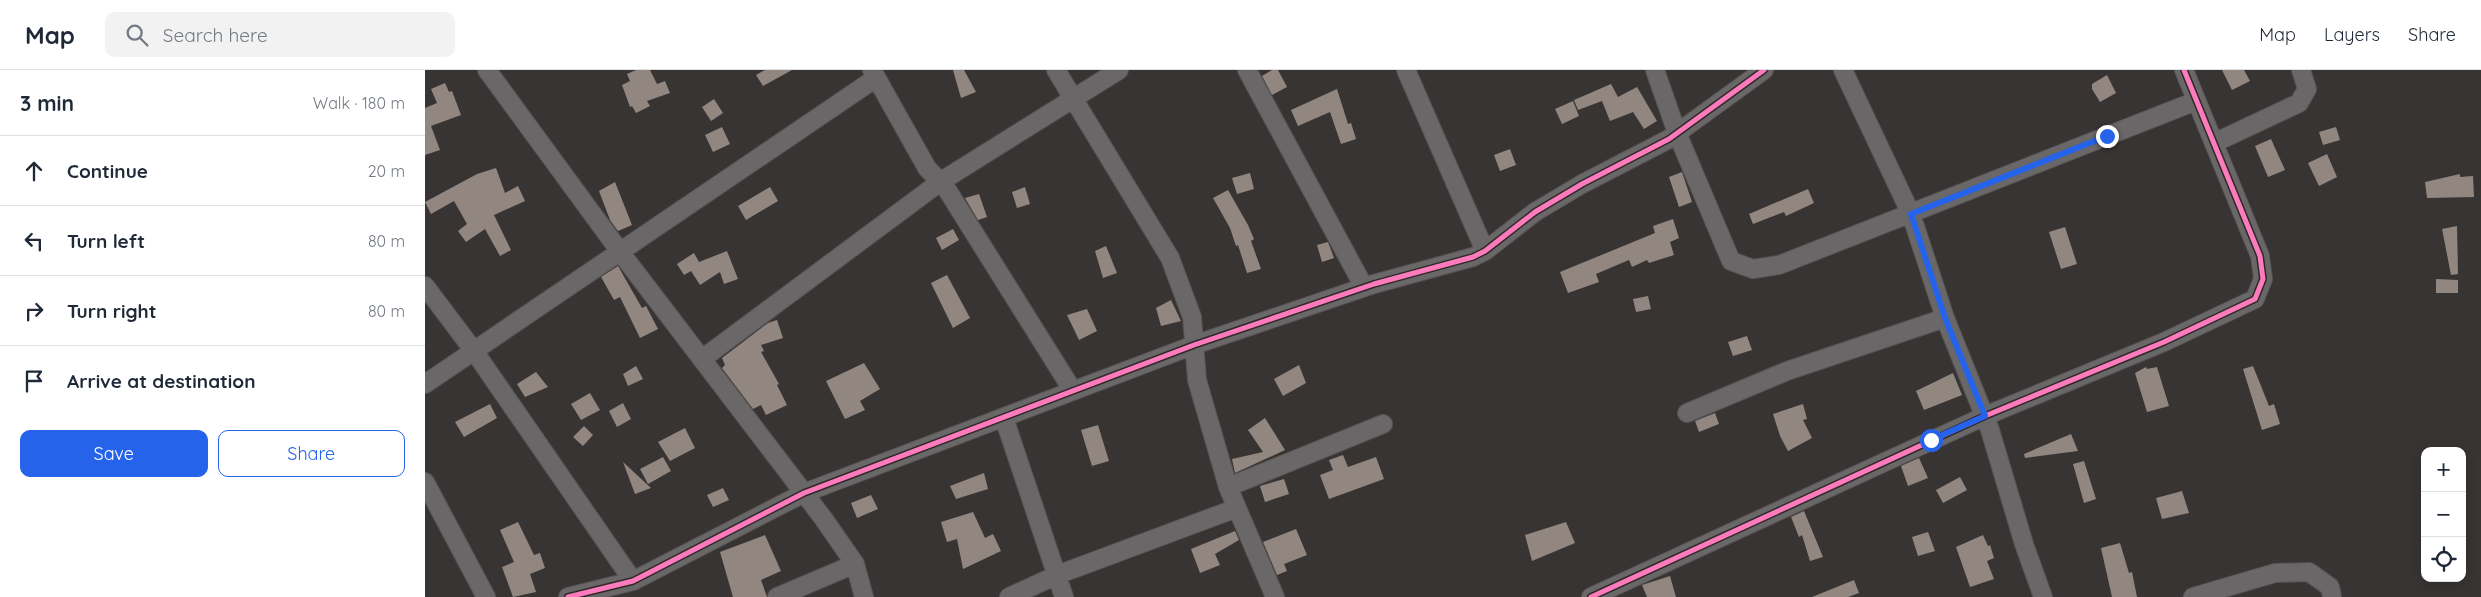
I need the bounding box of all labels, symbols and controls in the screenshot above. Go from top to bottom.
search box [105,12,455,57]
text: Map [25,20,75,50]
icon: search [123,21,151,49]
text: Search here [163,23,268,47]
text: Map [2259,23,2296,46]
text: Layers [2324,23,2380,46]
text: Share [2408,23,2456,46]
text: 3 min [20,90,74,116]
text: Walk · 180 m [313,93,405,113]
route end [2096,125,2119,148]
icon: ahead [20,157,48,185]
text: Continue [67,159,148,183]
text: 20 m [368,161,405,181]
icon: left [20,227,48,255]
text: Turn left [67,229,145,253]
text: 80 m [368,231,405,251]
icon: right [20,297,48,325]
text: Turn right [67,299,156,323]
text: 80 m [368,301,405,321]
icon: arrive [20,367,48,395]
text: Arrive at destination [67,369,256,393]
route start [1920,429,1943,452]
button: Save [20,430,208,477]
button: Share [218,430,405,477]
map controls [2421,447,2466,582]
button: + [2421,447,2466,492]
button: − [2421,492,2466,537]
button: locate [2421,537,2466,582]

